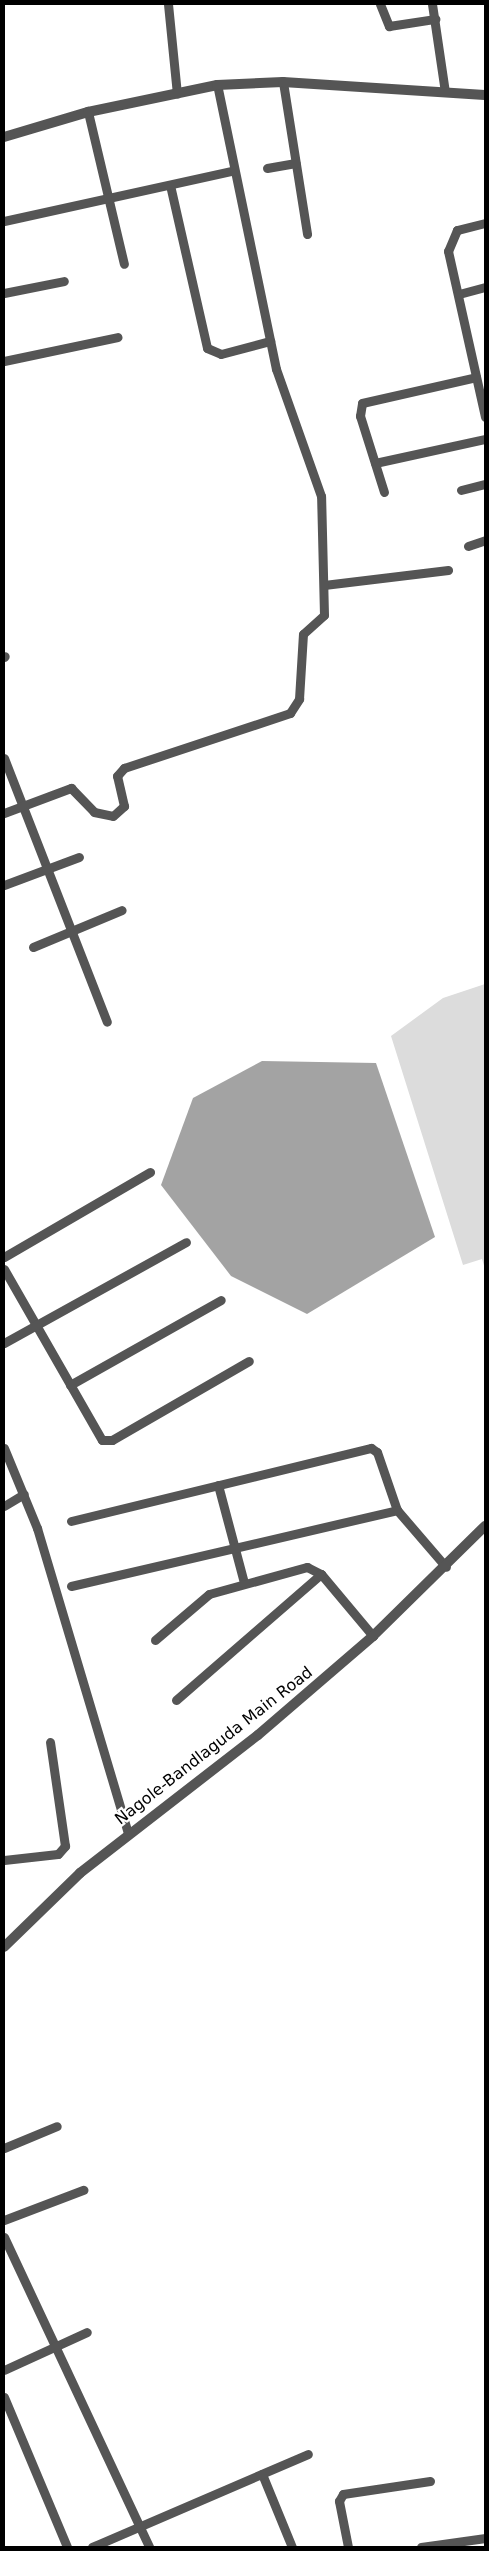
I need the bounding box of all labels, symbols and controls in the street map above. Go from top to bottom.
street label: Nagole-Bandlaguda Main Road [111,1663,317,1829]

